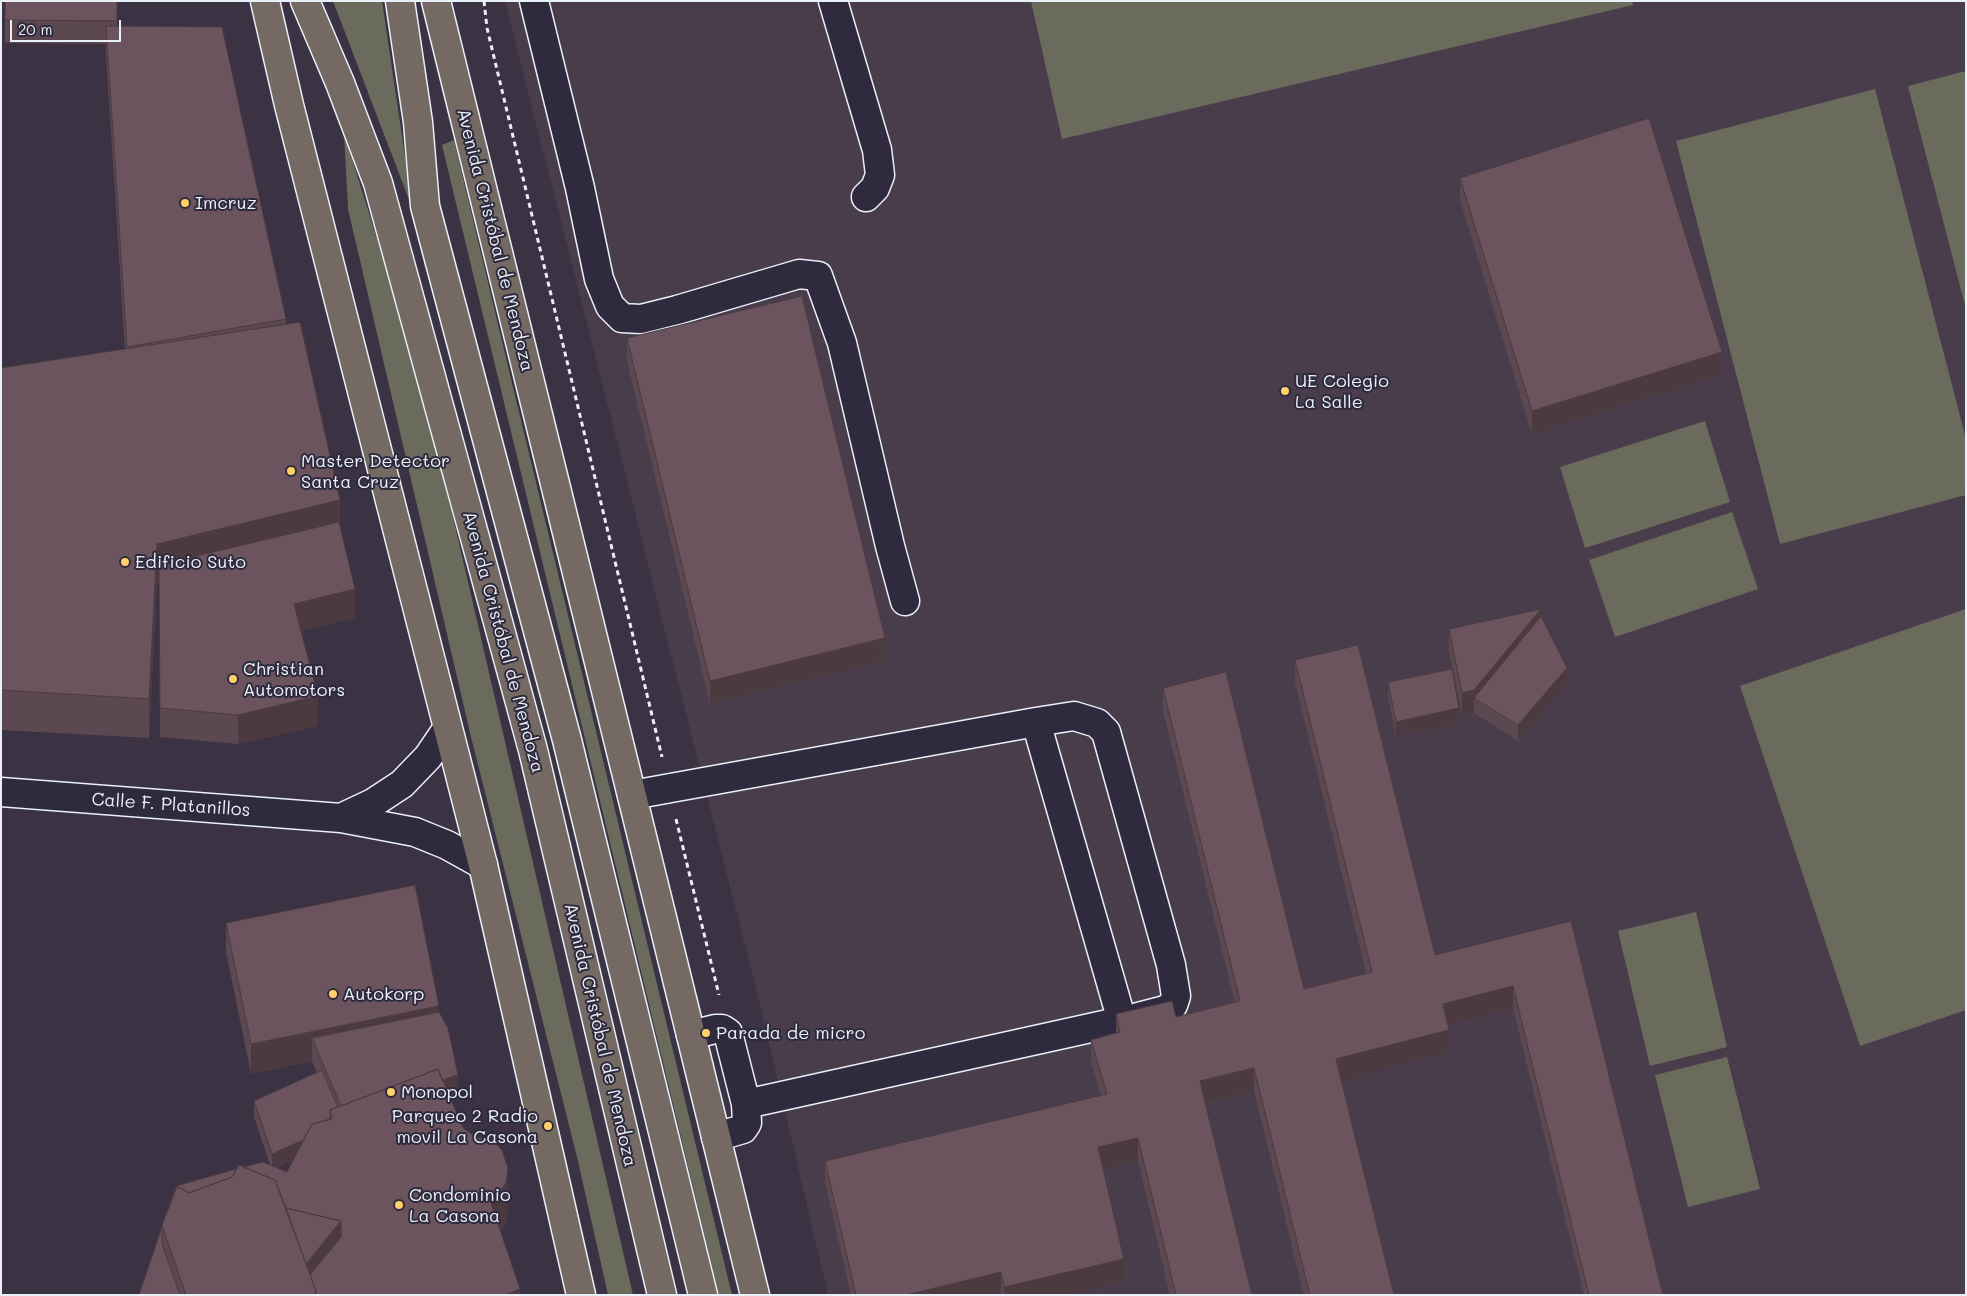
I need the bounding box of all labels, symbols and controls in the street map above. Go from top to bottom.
scale bar [12,10,124,42]
text: 20 m [18,19,52,39]
street label: Avenida Cristóbal de Mendoza [452,106,538,374]
place label: Imcruz [195,192,257,214]
marker: Imcruz [179,197,191,209]
place label: UE Colegio La Salle [1295,370,1389,412]
marker: UE Colegio La Salle [1279,385,1291,397]
place label: Master Detector Santa Cruz [301,450,450,492]
marker: Master Detector Santa Cruz [285,465,297,477]
street label: Avenida Cristóbal de Mendoza [458,509,548,775]
place label: Edificio Suto [135,551,246,573]
marker: Edificio Suto [119,556,131,568]
place label: Christian Automotors [243,658,345,701]
marker: Christian Automotors [227,673,239,685]
street label: Calle F. Platanillos [91,789,251,821]
street label: Avenida Cristóbal de Mendoza [559,901,641,1169]
place label: Autokorp [343,983,424,1005]
marker: Autokorp [327,988,339,1000]
place label: Parada de micro [716,1022,865,1044]
marker: Parada de micro [700,1027,712,1039]
place label: Monopol [401,1081,473,1103]
marker: Monopol [385,1086,397,1098]
place label: Parqueo 2 Radio movil La Casona [392,1105,538,1148]
marker: Parqueo 2 Radio movil La Casona [542,1120,554,1132]
place label: Condominio La Casona [409,1184,511,1226]
marker: Condominio La Casona [393,1199,405,1211]

